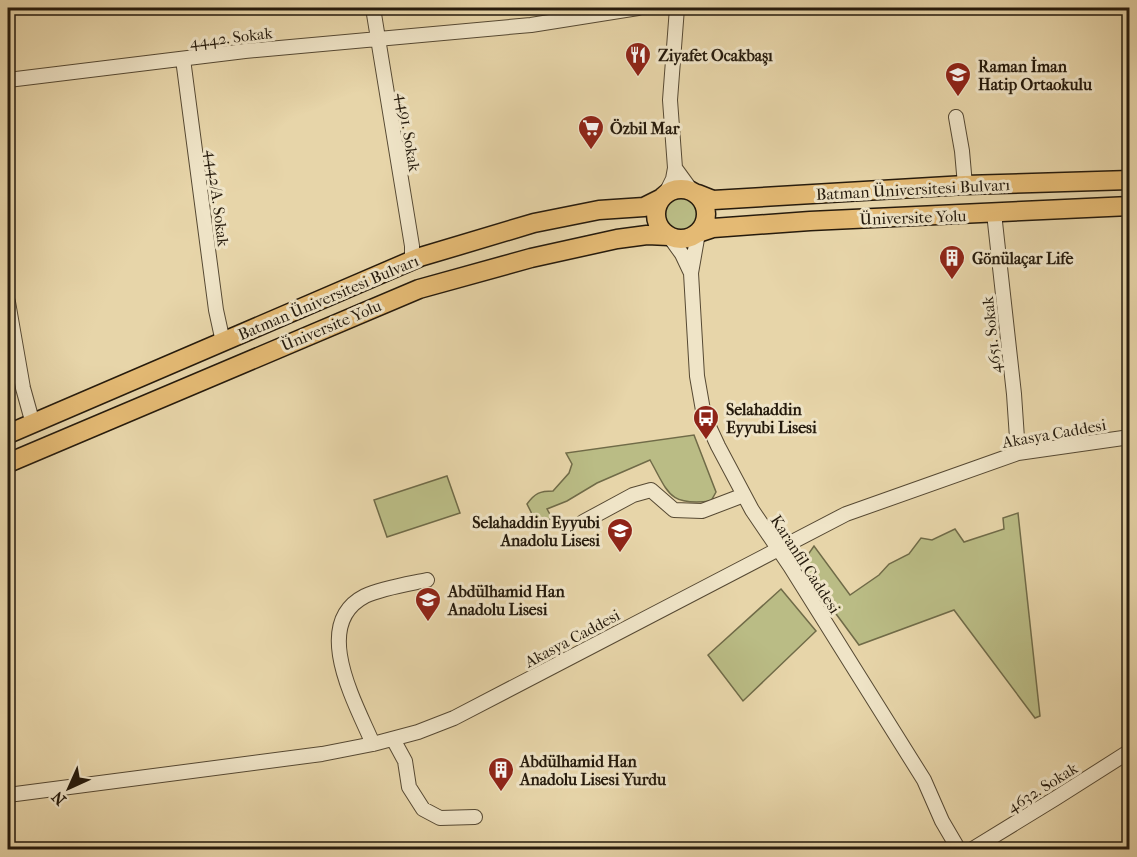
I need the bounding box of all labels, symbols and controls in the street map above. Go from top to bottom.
street label: 4442. Sokak [189,23,274,52]
restaurant icon: Ziyafet Ocakbaşı [623,40,653,78]
place label: Ziyafet Ocakbaşı [658,46,773,66]
place label: Raman İman Hatip Ortaokulu [978,56,1093,95]
school or university icon: Raman İman Hatip Ortaokulu [943,60,973,98]
street label: 4491. Sokak [393,91,424,174]
supermarket icon: Özbil Mar [576,113,606,151]
place label: Özbil Mar [610,118,681,138]
street label: 4442/A. Sokak [202,148,233,249]
street label: Batman Üniversitesi Bulvarı [816,175,1011,204]
street label: Üniversite Yolu [859,206,967,229]
building icon: Gönülaçar Life [937,243,967,281]
place label: Gönülaçar Life [972,249,1073,269]
street label: Batman Üniversitesi Bulvarı [235,251,422,344]
street label: 4651. Sokak [978,295,1005,374]
street label: Üniversite Yolu [278,296,384,355]
place label: Selahaddin Eyyubi Lisesi [726,400,817,438]
bus stop icon: Selahaddin Eyyubi Lisesi [691,403,721,441]
street label: Akasya Caddesi [1000,415,1108,452]
street label: Karanfil Caddesi [767,511,845,617]
place label: Selahaddin Eyyubi Anadolu Lisesi [472,513,600,550]
school or university icon: Selahaddin Eyyubi Anadolu Lisesi [605,516,635,554]
place label: Abdülhamid Han Anadolu Lisesi [447,582,565,619]
school or university icon: Abdülhamid Han Anadolu Lisesi [413,585,443,623]
street label: Akasya Caddesi [521,605,623,672]
place label: Abdülhamid Han Anadolu Lisesi Yurdu [519,752,667,789]
building icon: Abdülhamid Han Anadolu Lisesi Yurdu [486,755,516,793]
north arrow [39,758,99,818]
street label: 4632. Sokak [1004,758,1082,817]
text: N [47,787,70,809]

